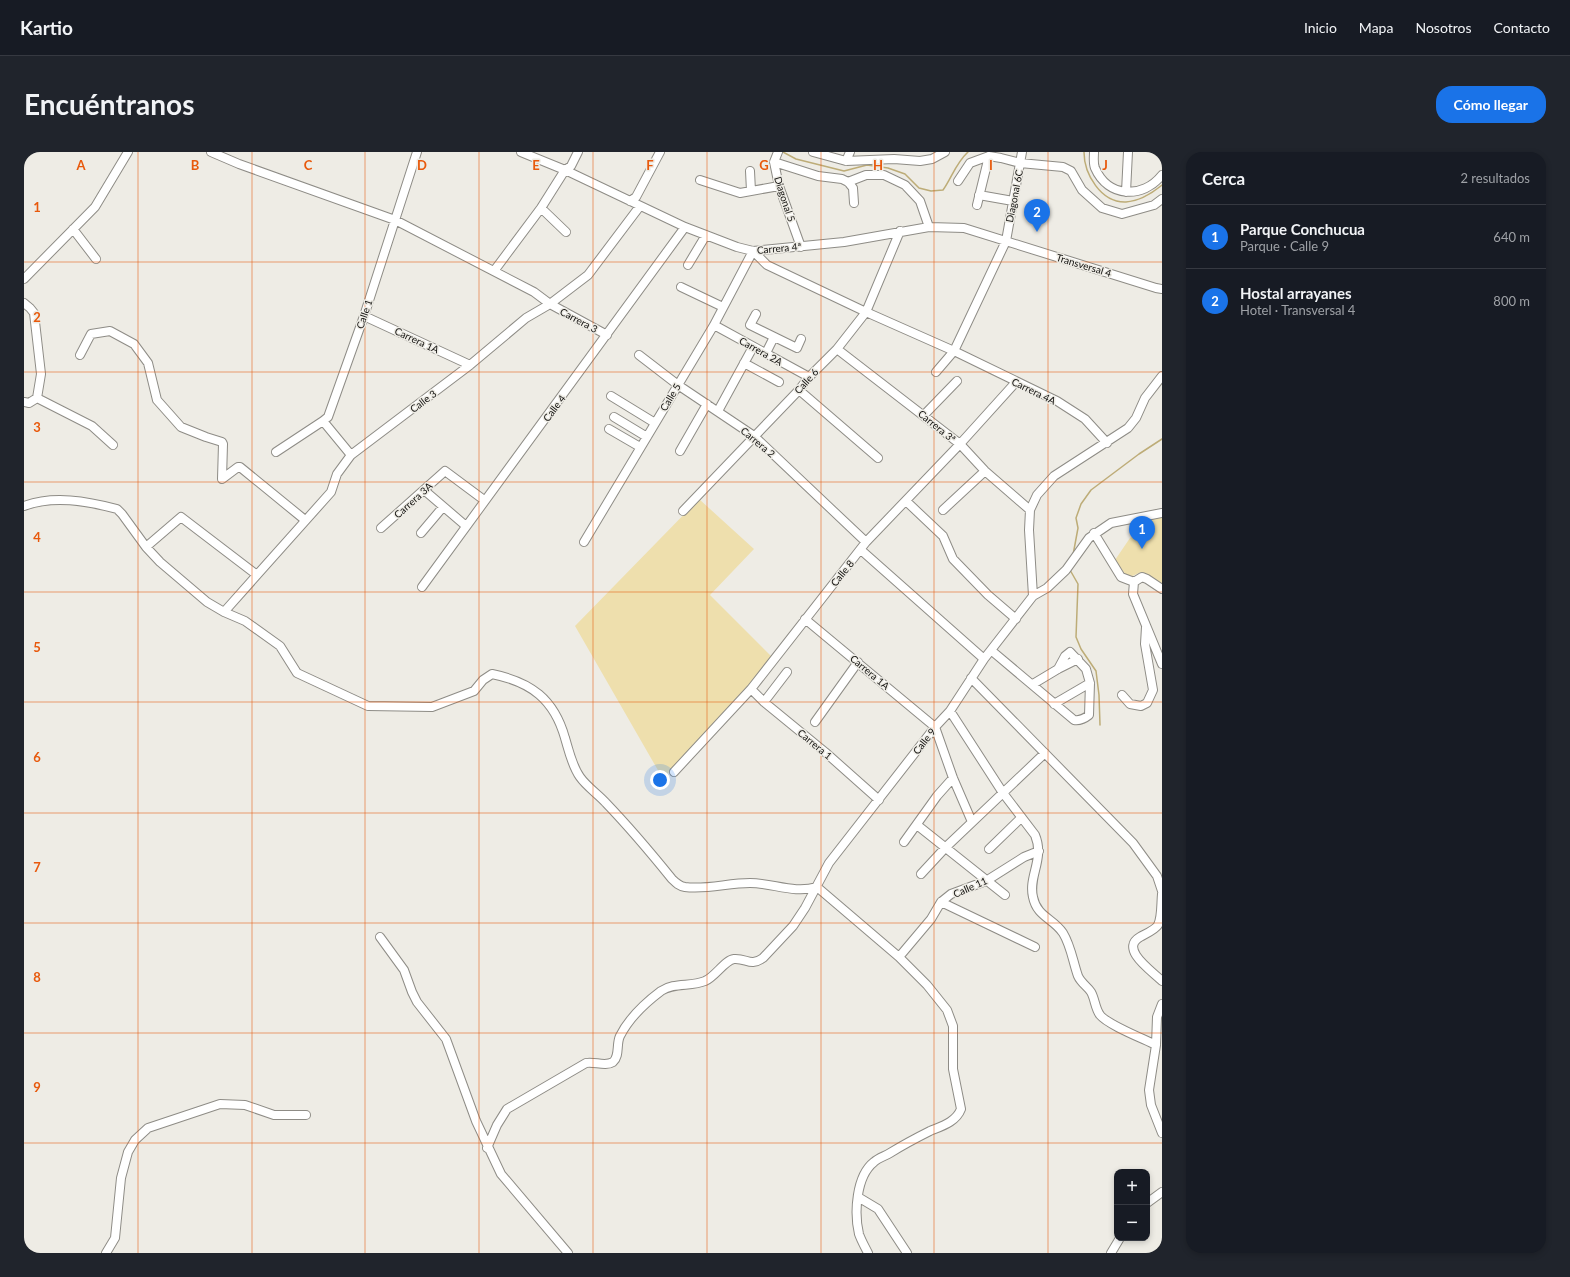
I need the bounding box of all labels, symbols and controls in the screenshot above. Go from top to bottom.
text: Kartio [20,16,73,39]
text: Inicio [1304,19,1337,36]
text: Mapa [1359,19,1393,36]
text: Nosotros [1415,19,1472,36]
text: Contacto [1494,19,1550,36]
button: Cómo llegar [1436,86,1546,123]
text: Encuéntranos [24,87,195,121]
text: A [75,157,86,173]
text: B [191,157,200,173]
text: C [304,157,313,173]
text: D [417,157,427,173]
text: E [532,157,540,173]
text: F [646,157,654,173]
text: G [759,157,769,173]
text: H [873,157,883,173]
text: I [989,157,993,173]
text: J [1102,157,1108,173]
street label: Diagonal 6C [1003,168,1025,223]
text: Cerca [1202,168,1245,189]
text: 2 resultados [1460,170,1530,186]
street label: Diagonal 5 [772,175,798,223]
text: 1 [33,199,41,215]
pin: 2 [1024,199,1050,232]
text: Parque Conchucua [1240,220,1365,238]
text: 1 [1211,229,1219,245]
text: 640 m [1493,229,1530,245]
text: Parque · Calle 9 [1240,238,1329,254]
street label: Carrera 4ª [756,240,802,256]
street label: Transversal 4 [1055,251,1113,279]
text: Hostal arrayanes [1240,284,1352,302]
text: 2 [1211,293,1219,309]
text: 800 m [1493,293,1530,309]
street label: Calle 1 [353,298,375,330]
text: Hotel · Transversal 4 [1240,302,1355,318]
street label: Carrera 3 [558,305,600,335]
text: 2 [33,309,41,325]
street label: Carrera 1A [393,324,441,356]
street label: Carrera 2A [737,334,785,368]
street label: Calle 6 [791,366,821,396]
street label: Carrera 4A [1010,375,1058,407]
street label: Calle 5 [657,381,683,413]
street label: Calle 3 [407,387,439,415]
street label: Calle 4 [540,392,568,424]
street label: Carrera 3ª [916,407,958,445]
text: 3 [33,419,41,435]
street label: Carrera 2 [738,424,778,460]
street label: Carrera 3A [391,479,435,520]
pin: 1 [1129,516,1155,549]
text: 4 [33,529,41,545]
street label: Calle 8 [828,557,856,588]
text: 5 [33,639,41,655]
street label: Carrera 1A [848,652,892,692]
street label: Calle 9 [910,725,938,757]
street label: Carrera 1 [795,726,835,762]
text: 6 [33,749,41,765]
your location [650,770,670,790]
text: 7 [33,859,41,875]
street label: Calle 11 [951,874,989,900]
text: 8 [33,969,41,985]
text: 9 [33,1079,41,1095]
map controls [1114,1169,1150,1241]
button: + [1114,1169,1150,1205]
button: − [1114,1205,1150,1241]

